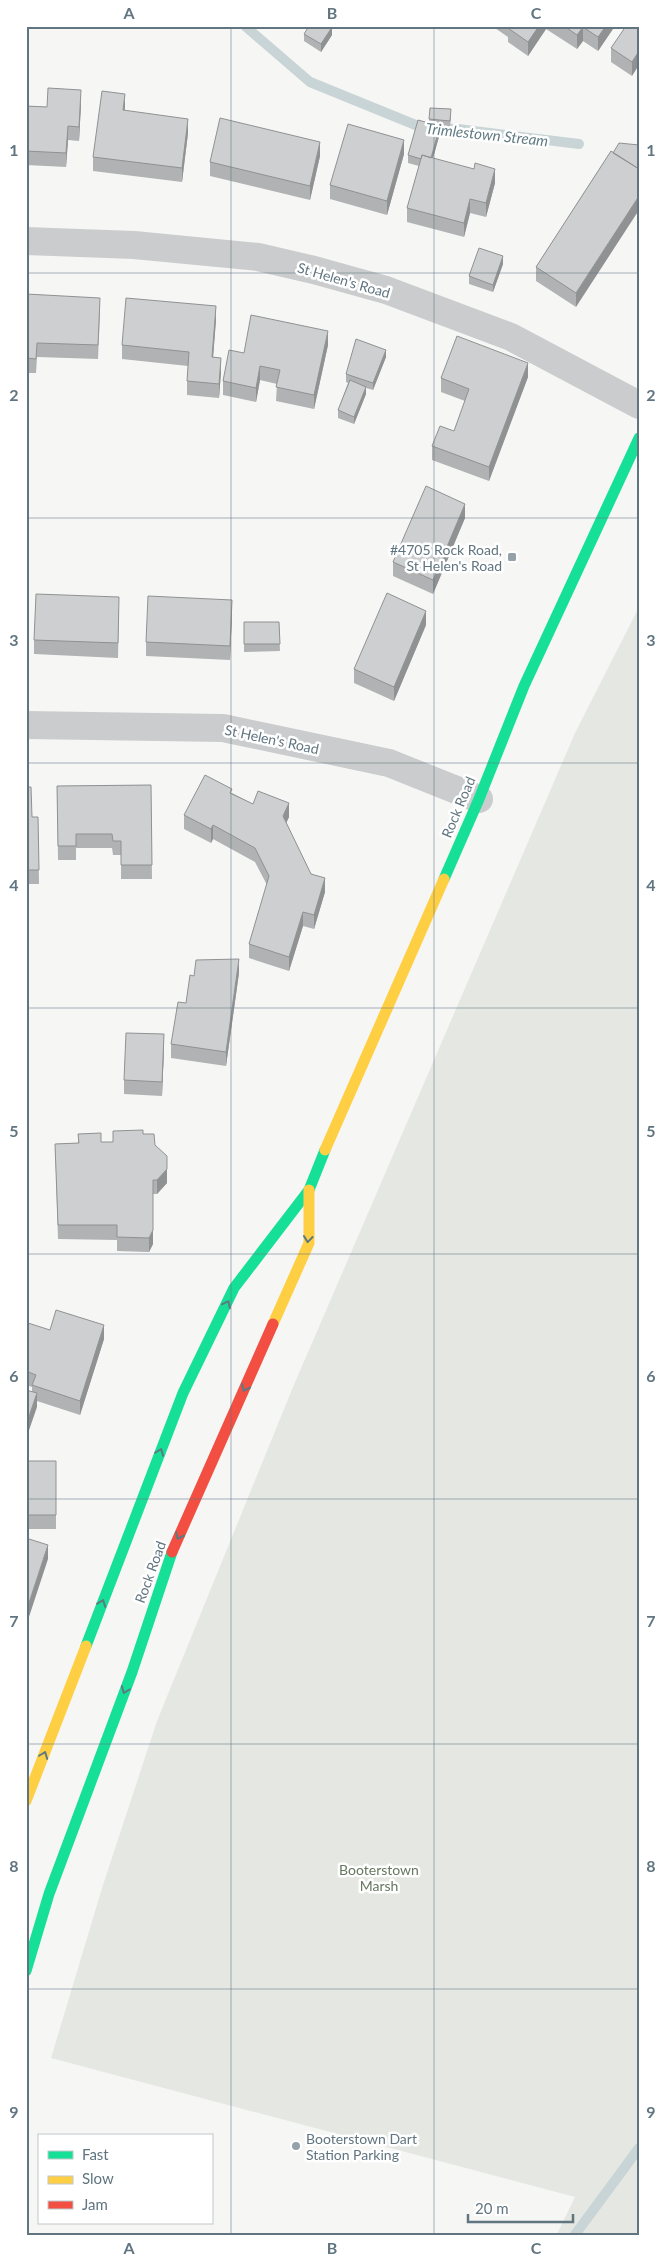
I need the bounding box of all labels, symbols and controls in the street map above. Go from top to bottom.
text: A [122,3,135,22]
text: B [327,3,337,22]
text: C [531,3,542,22]
water label: Trimlestown Stream [425,119,549,149]
text: 1 [9,140,19,159]
text: 1 [646,140,656,159]
street label: St Helen's Road [296,259,392,301]
text: 2 [9,385,19,404]
text: 2 [646,385,656,404]
place label: #4705 Rock Road, St Helen's Road [390,541,502,574]
marker: #4705 Rock Road, St Helen's Road [506,551,518,563]
text: 3 [9,630,19,649]
text: 3 [646,630,656,649]
street label: St Helen's Road [223,721,321,757]
street label: Rock Road [438,774,478,840]
text: 4 [9,875,19,894]
text: 4 [646,875,656,894]
text: 5 [9,1121,19,1140]
text: 5 [646,1121,656,1140]
one-way arrow [303,1235,314,1243]
one-way arrow [221,1300,231,1309]
text: 6 [9,1366,19,1385]
text: 6 [646,1366,656,1385]
one-way arrow [240,1383,251,1392]
one-way arrow [154,1448,164,1457]
one-way arrow [175,1531,185,1540]
street label: Rock Road [131,1539,169,1605]
one-way arrow [96,1600,106,1608]
text: 7 [9,1611,19,1630]
text: 7 [646,1611,656,1630]
one-way arrow [121,1685,132,1694]
one-way arrow [37,1751,48,1760]
text: 8 [9,1856,19,1875]
text: 8 [646,1856,656,1875]
park label: Booterstown Marsh [339,1861,419,1894]
text: 9 [9,2102,19,2121]
text: 9 [646,2102,656,2121]
place label: Booterstown Dart Station Parking [306,2130,417,2163]
legend [38,2134,212,2224]
marker: Booterstown Dart Station Parking [290,2140,302,2152]
text: Fast [82,2145,109,2163]
text: Slow [82,2169,114,2187]
scale bar [468,2192,572,2224]
text: Jam [82,2195,108,2213]
text: 20 m [475,2199,509,2217]
text: A [122,2238,135,2257]
text: B [327,2238,337,2257]
text: C [531,2238,542,2257]

